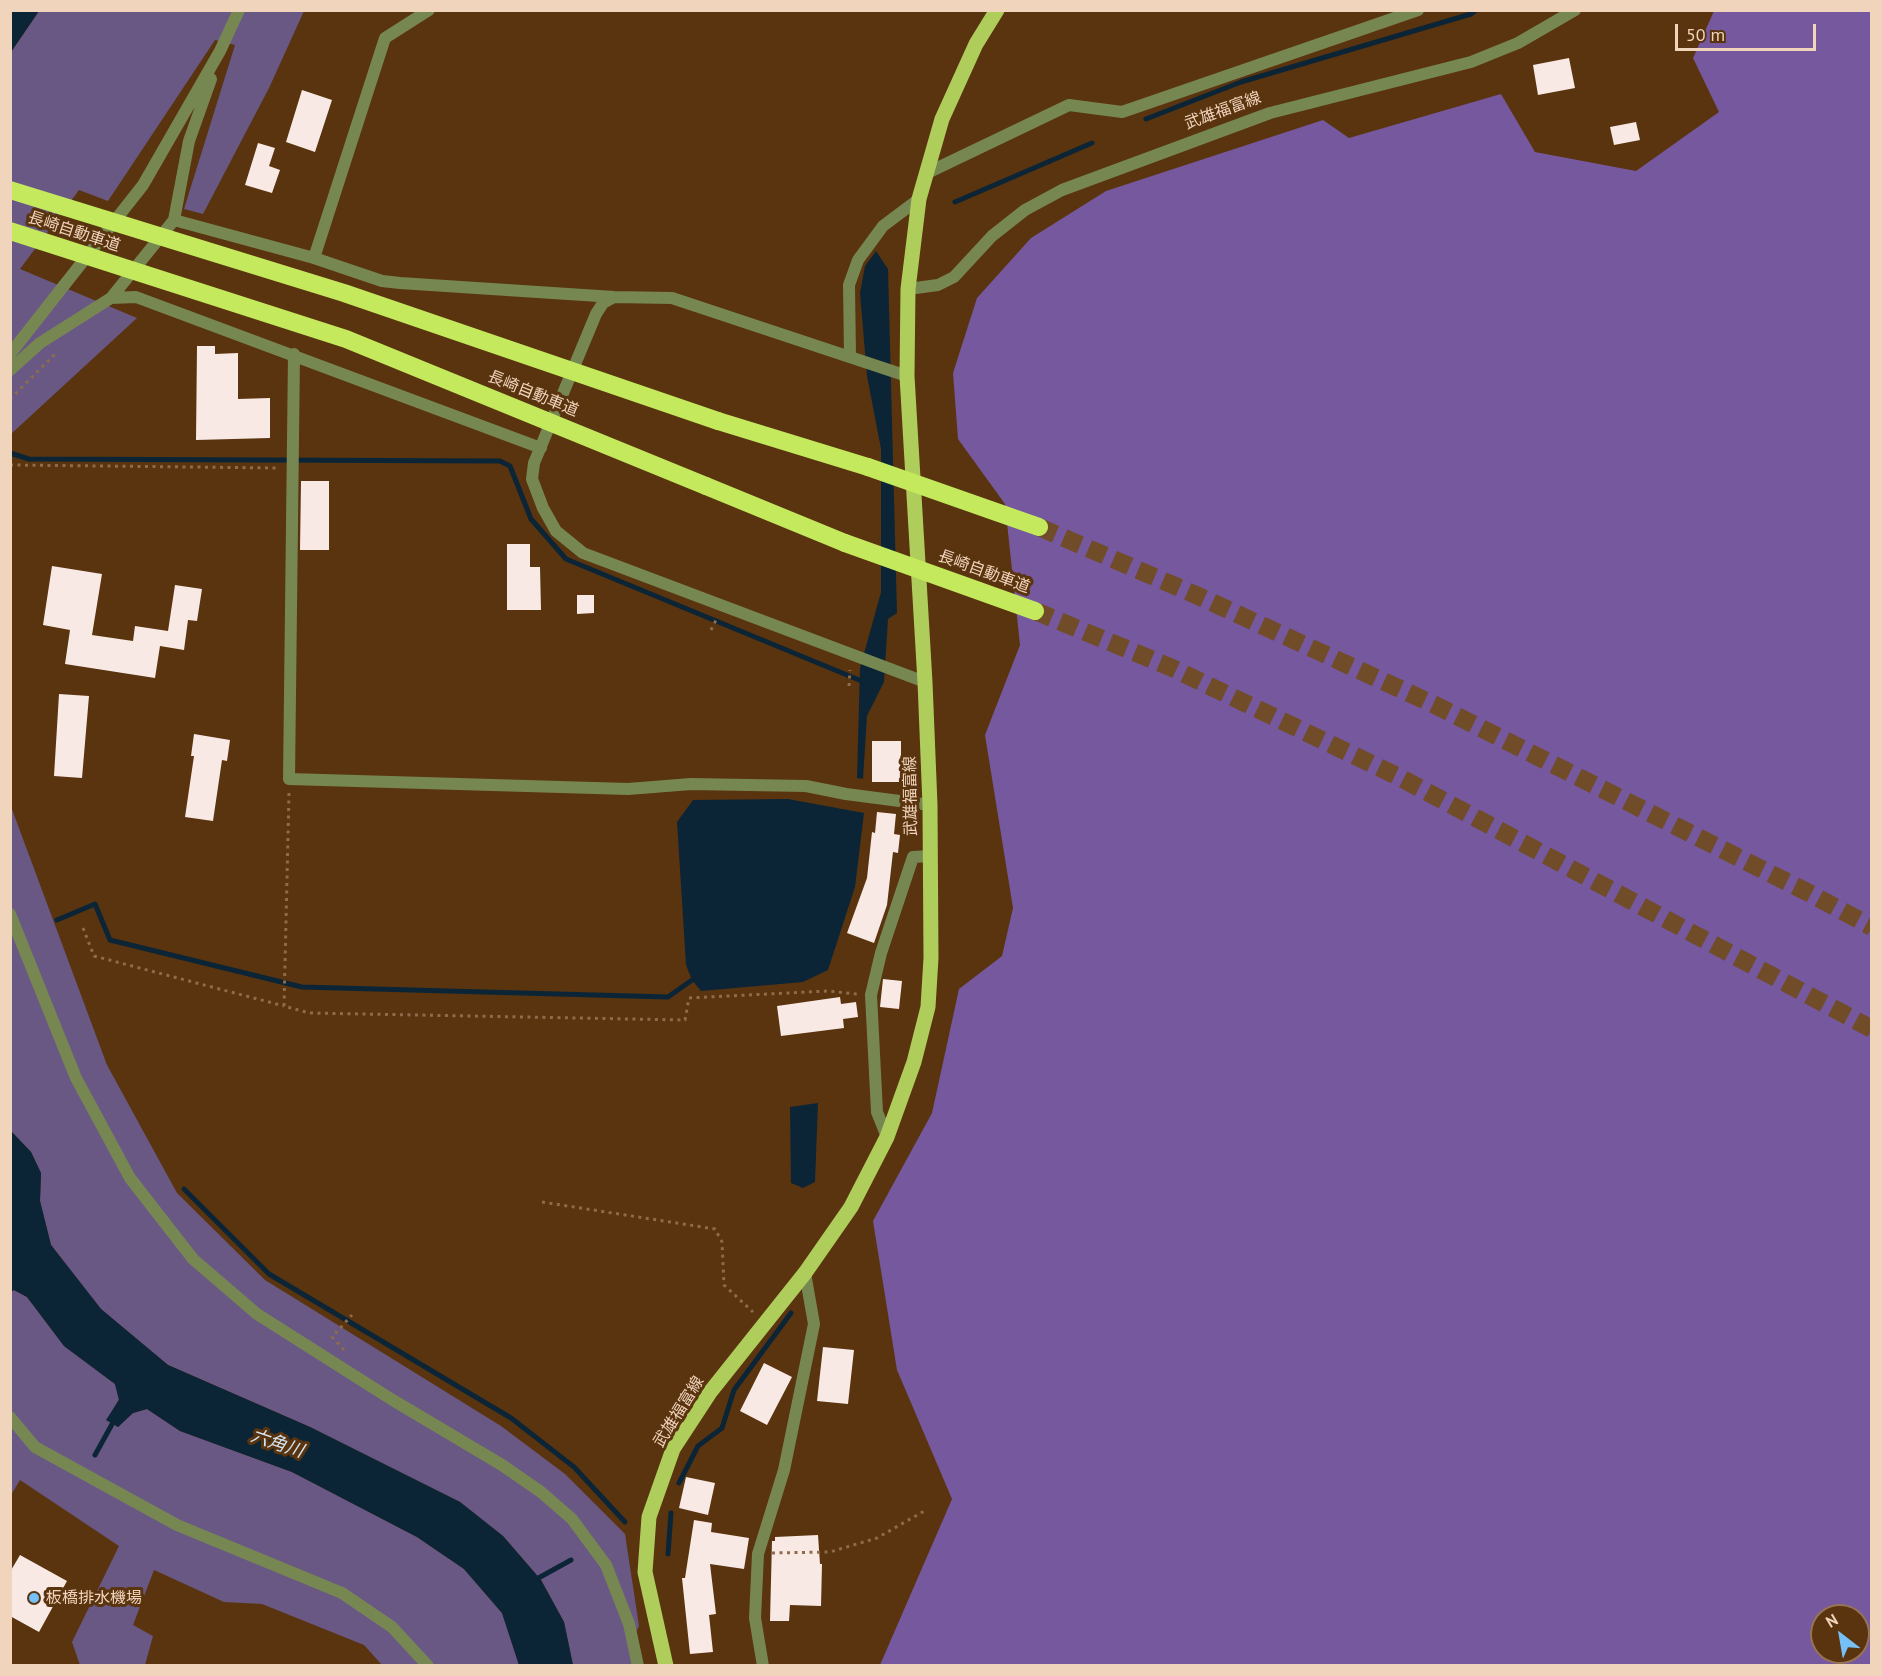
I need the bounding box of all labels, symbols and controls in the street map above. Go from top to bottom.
scale bar [1678,12,1819,50]
text: 50 m [1686,23,1725,46]
street label: 武雄福富線 [1182,88,1264,134]
street label: 長崎自動車道 [25,208,123,256]
street label: 長崎自動車道 [485,367,581,421]
street label: 長崎自動車道 [936,547,1032,597]
street label: 武雄福富線 [901,756,921,836]
street label: 武雄福富線 [650,1373,708,1451]
water label: 六角川 [248,1425,306,1463]
place label: 板橋排水機場 [46,1588,142,1608]
marker: 板橋排水機場 [27,1591,41,1605]
north arrow [1810,1604,1870,1664]
text: N [1822,1609,1841,1632]

